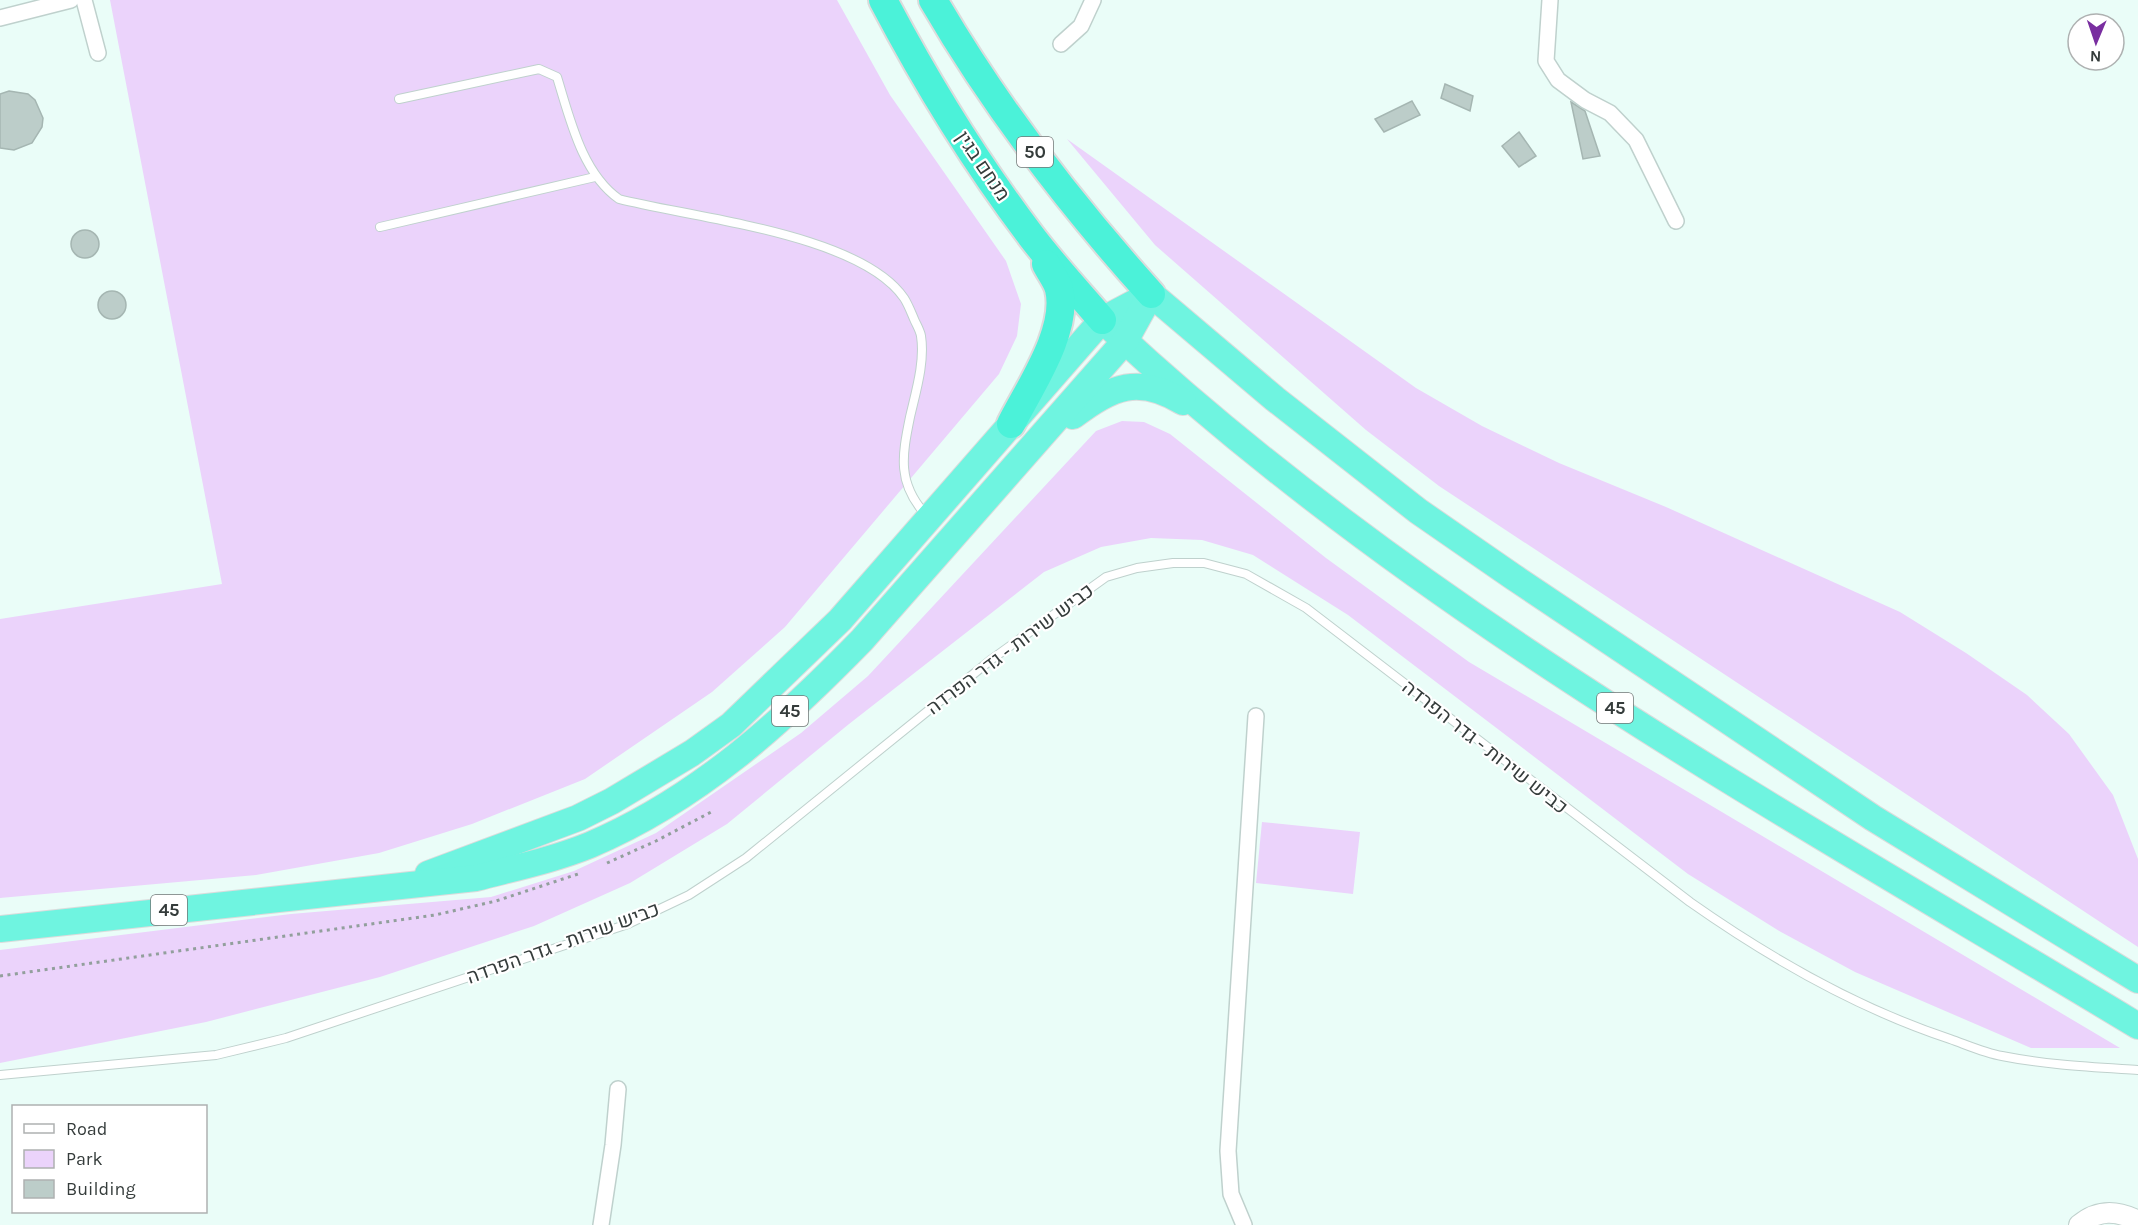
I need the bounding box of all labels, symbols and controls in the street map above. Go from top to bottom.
north arrow [2066,12,2126,72]
text: N [2089,47,2102,66]
street label: מנחם בגין [951,127,1015,205]
road number: 50 [1017,137,1053,167]
street label: כביש שירות - גדר הפרדה [922,579,1098,719]
street label: כביש שירות - גדר הפרדה [1398,675,1572,819]
road number: 45 [1597,693,1633,723]
road number: 45 [772,696,808,726]
road number: 45 [151,895,187,925]
street label: כביש שירות - גדר הפרדה [463,897,663,989]
legend [12,1105,207,1213]
text: Road [66,1118,107,1140]
text: Park [66,1148,103,1170]
text: Building [66,1178,136,1200]

